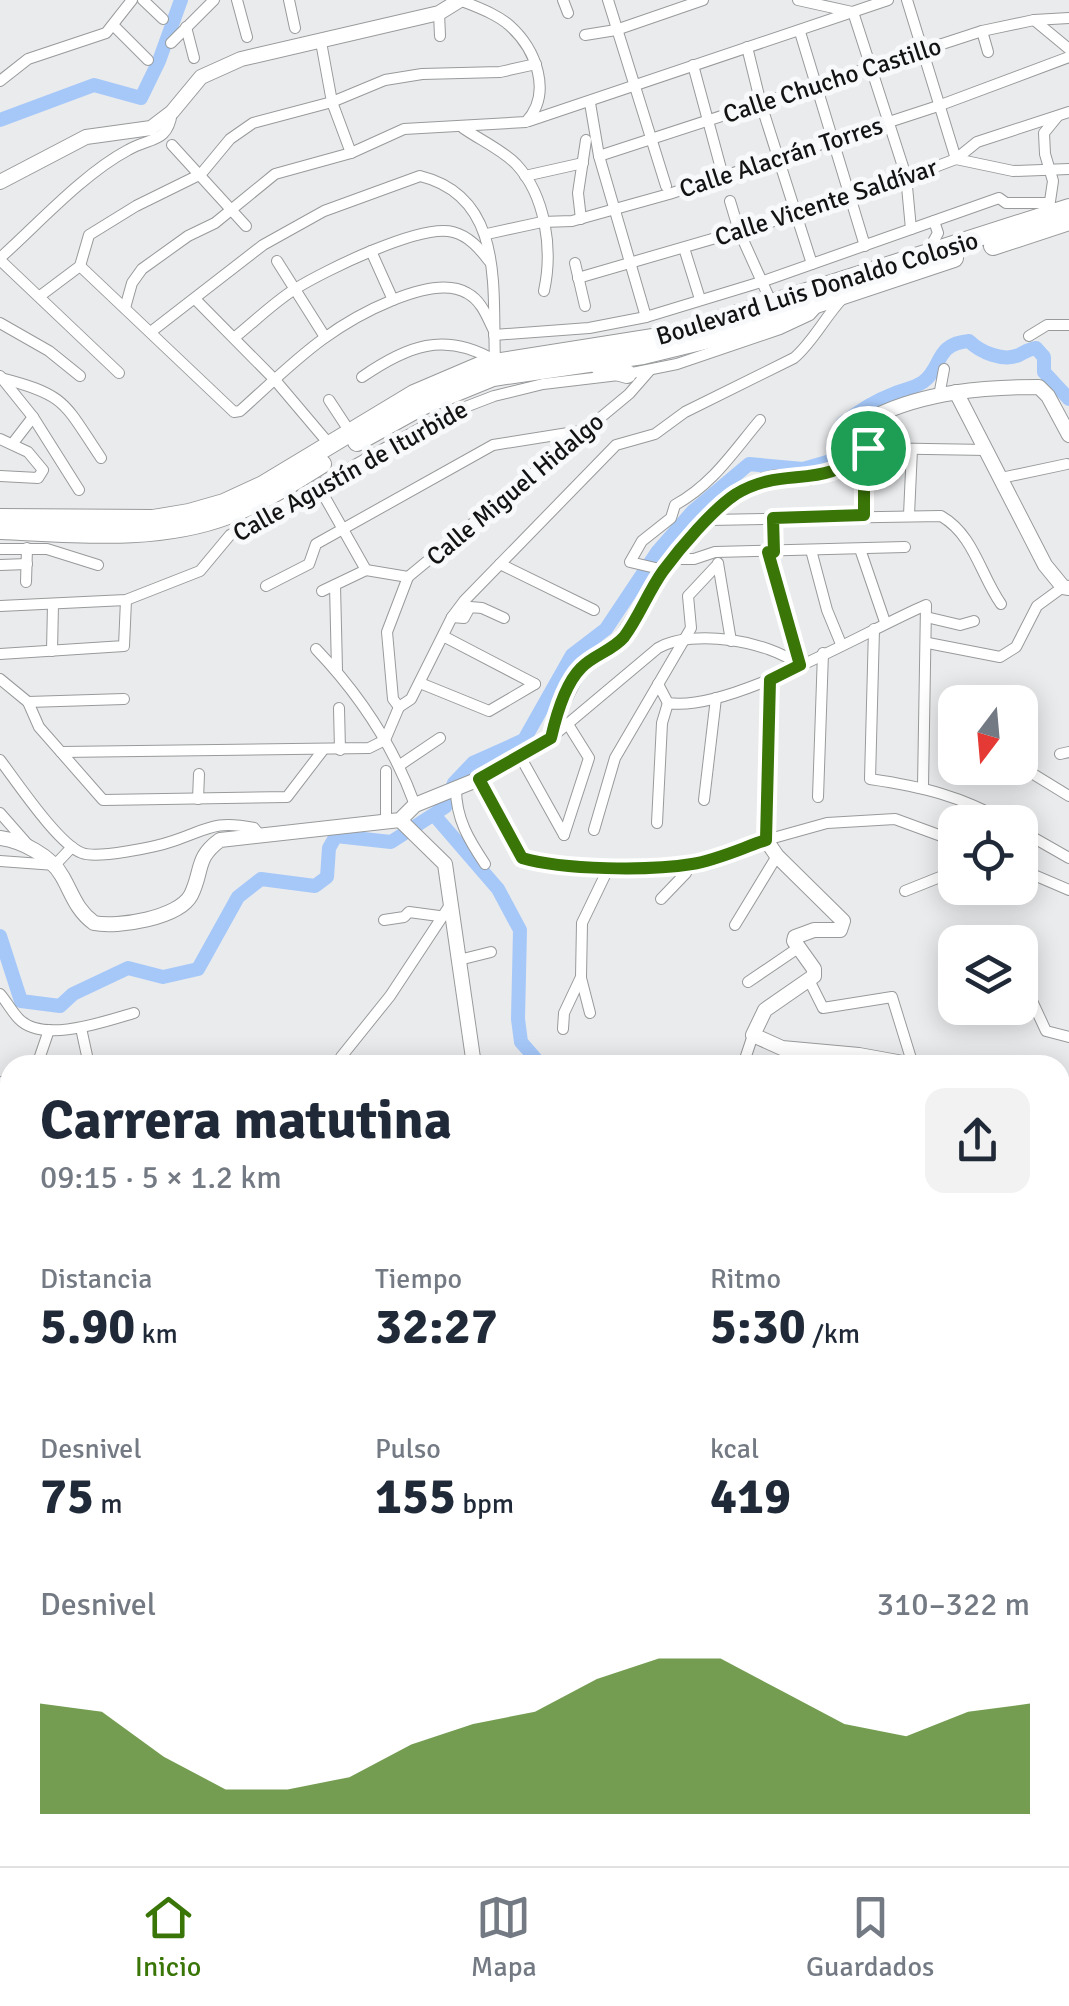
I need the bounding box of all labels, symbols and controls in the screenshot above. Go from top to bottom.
street label: Calle Chucho Castillo [719,30,945,130]
street label: Calle Alacrán Torres [675,109,887,204]
street label: Calle Vicente Saldívar [711,151,942,253]
street label: Boulevard Luis Donaldo Colosio [652,224,982,352]
street label: Calle Agustín de Iturbide [227,394,473,548]
street label: Calle Miguel Hidalgo [420,406,610,572]
pin [826,406,911,491]
icon: arrive [841,421,896,476]
north arrow [938,685,1038,785]
map controls [938,685,1038,1025]
button: locate [938,805,1038,905]
button: layers [938,925,1038,1025]
text: Carrera matutina [40,1086,452,1154]
button: share [925,1088,1030,1193]
text: 09:15 · 5 × 1.2 km [40,1158,282,1197]
text: Distancia [40,1262,153,1296]
text: Tiempo [375,1262,462,1296]
text: Ritmo [710,1262,781,1296]
text: 5.90 [40,1296,135,1358]
text: 32:27 [375,1296,498,1358]
text: 5:30 [710,1296,806,1358]
text: km [135,1317,178,1351]
text: /km [806,1317,860,1351]
text: Desnivel [40,1432,142,1466]
text: Pulso [375,1432,441,1466]
text: kcal [710,1432,759,1466]
text: 75 [40,1466,94,1528]
text: 155 [375,1466,456,1528]
text: 419 [710,1466,791,1528]
text: m [94,1487,123,1521]
text: bpm [456,1487,514,1521]
text: Desnivel [40,1585,156,1624]
text: 310–322 m [877,1585,1030,1624]
tab: Inicio [135,1890,201,1984]
tab: Mapa [471,1890,537,1984]
tab: Guardados [806,1890,934,1984]

